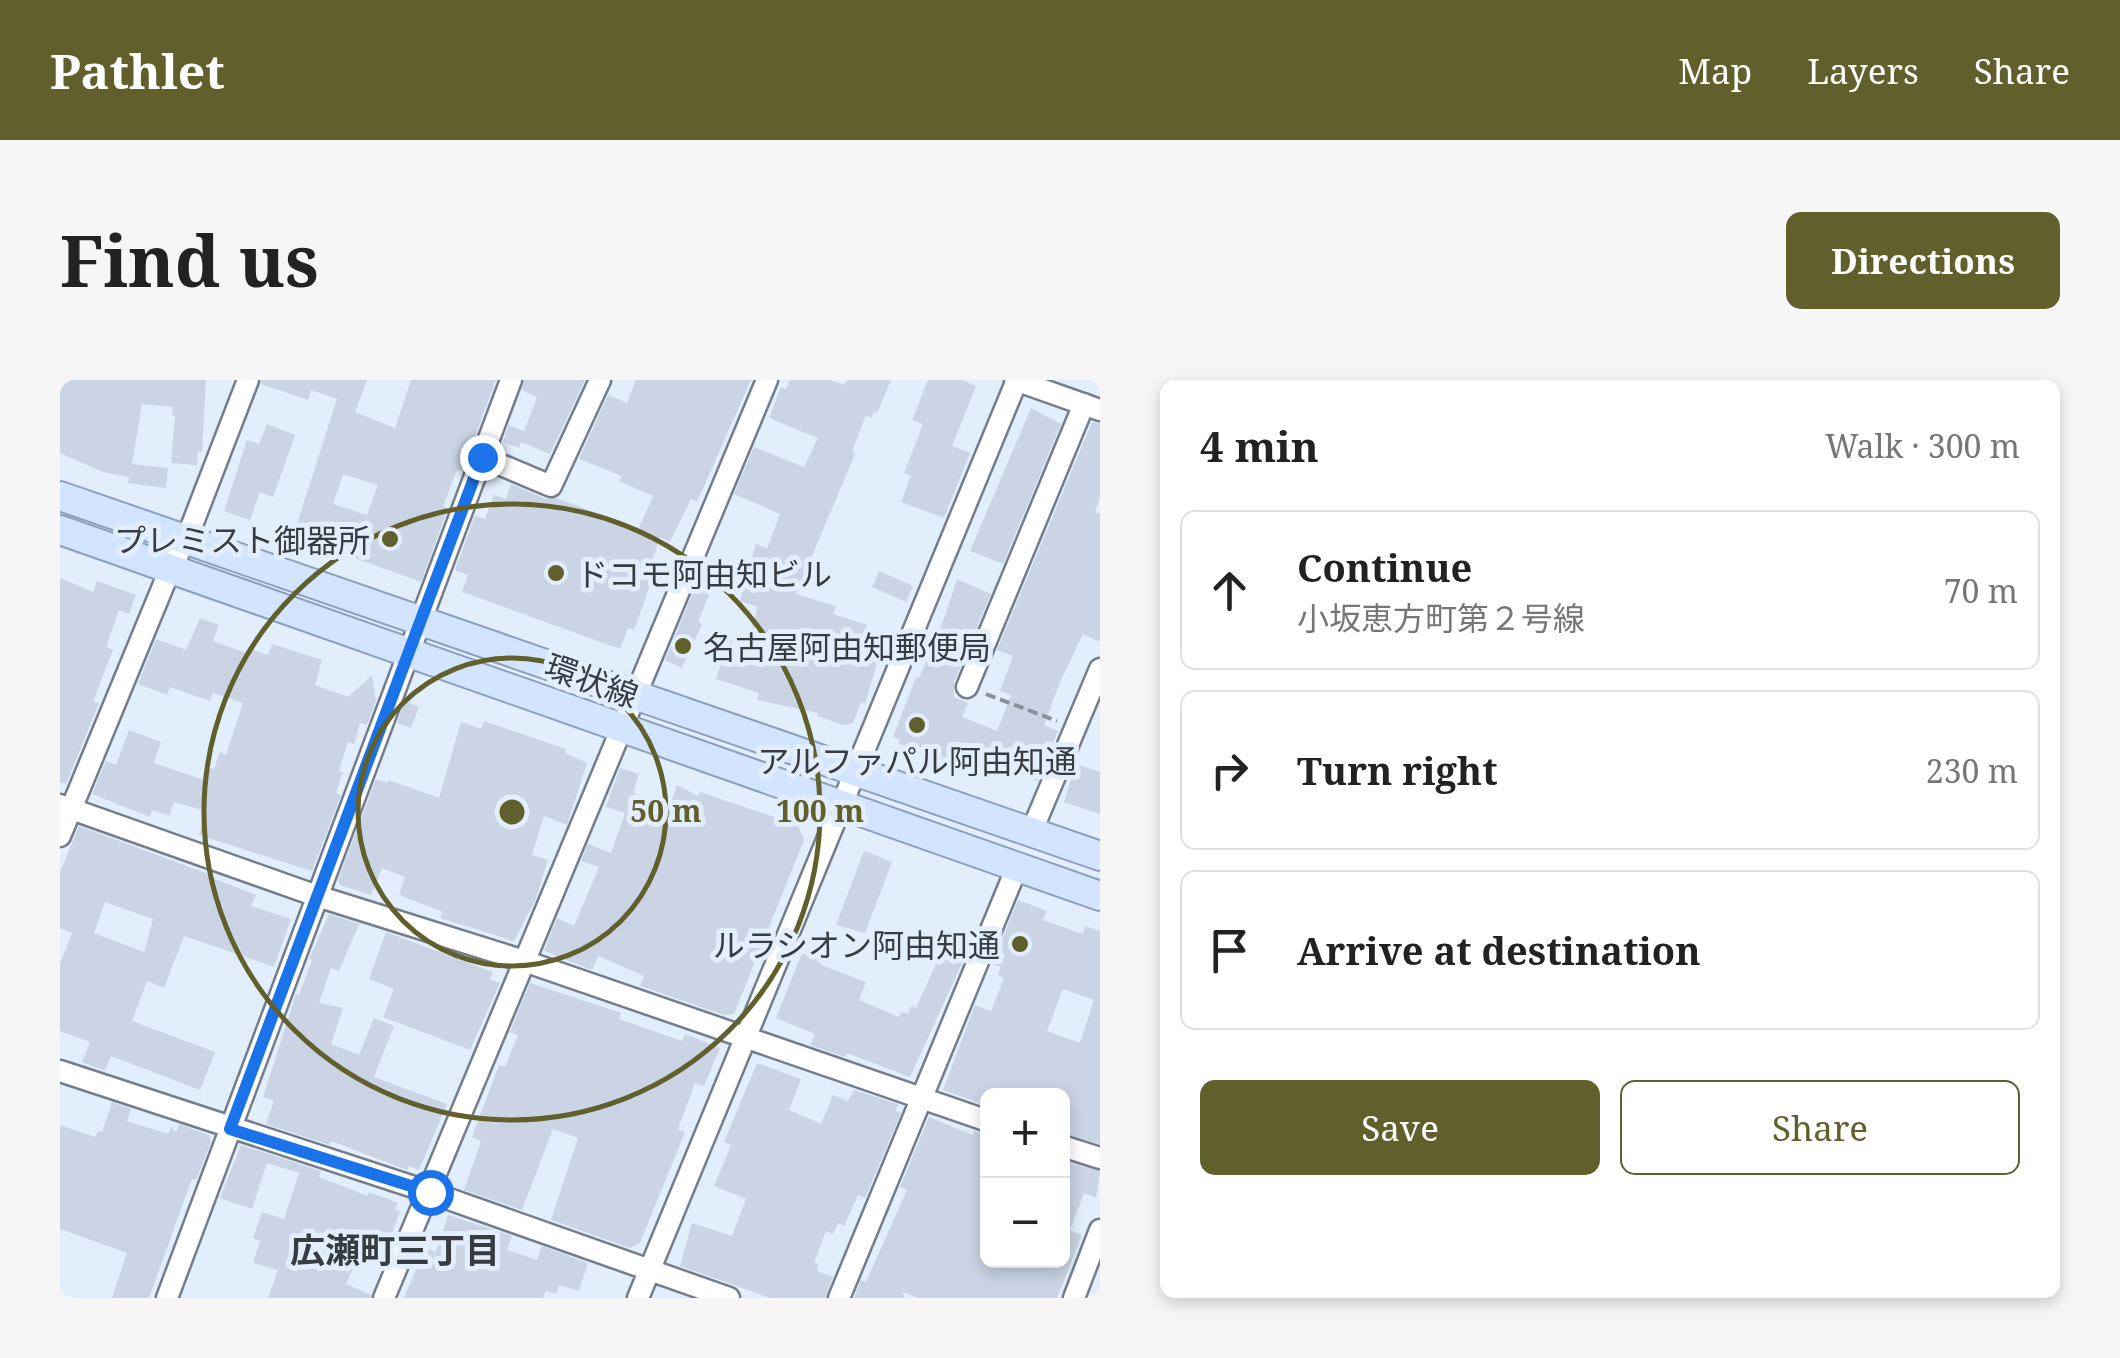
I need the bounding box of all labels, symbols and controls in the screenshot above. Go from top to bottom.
text: Pathlet [50,38,225,103]
text: Map [1678,47,1752,94]
text: Layers [1807,47,1919,94]
text: Share [1974,47,2070,94]
text: Find us [60,212,319,308]
button: Directions [1786,212,2060,309]
text: 4 min [1200,417,1319,474]
text: Walk · 300 m [1825,424,2020,467]
route end [460,435,506,481]
place label: プレミスト御器所 [114,518,370,561]
marker: プレミスト御器所 [379,528,401,550]
text: Continue [1297,541,1472,593]
place label: ドコモ阿由知ビル [576,552,832,595]
marker: ドコモ阿由知ビル [545,562,567,584]
icon: ahead [1202,563,1257,618]
text: 70 m [1944,569,2018,612]
text: 小坂恵方町第２号線 [1297,596,1585,639]
place label: 名古屋阿由知郵便局 [703,625,991,668]
marker: 名古屋阿由知郵便局 [672,635,694,657]
street label: 環状線 [540,643,644,717]
marker: アルファパル阿由知通 [906,714,928,736]
place label: アルファパル阿由知通 [757,739,1077,782]
icon: right [1202,743,1257,798]
text: Turn right [1297,744,1498,796]
text: 230 m [1926,749,2018,792]
text: 50 m [630,790,702,831]
text: 100 m [776,790,864,831]
centre of rings [494,794,530,830]
place label: ルラシオン阿由知通 [713,923,1000,966]
icon: arrive [1202,923,1257,978]
text: Arrive at destination [1297,924,1701,976]
marker: ルラシオン阿由知通 [1009,933,1031,955]
button: Save [1200,1080,1600,1175]
button: Share [1620,1080,2020,1175]
map controls [980,1088,1070,1268]
button: + [980,1088,1070,1178]
route start [408,1170,454,1216]
button: − [980,1178,1070,1268]
district label: 広瀬町三丁目 [290,1226,500,1273]

